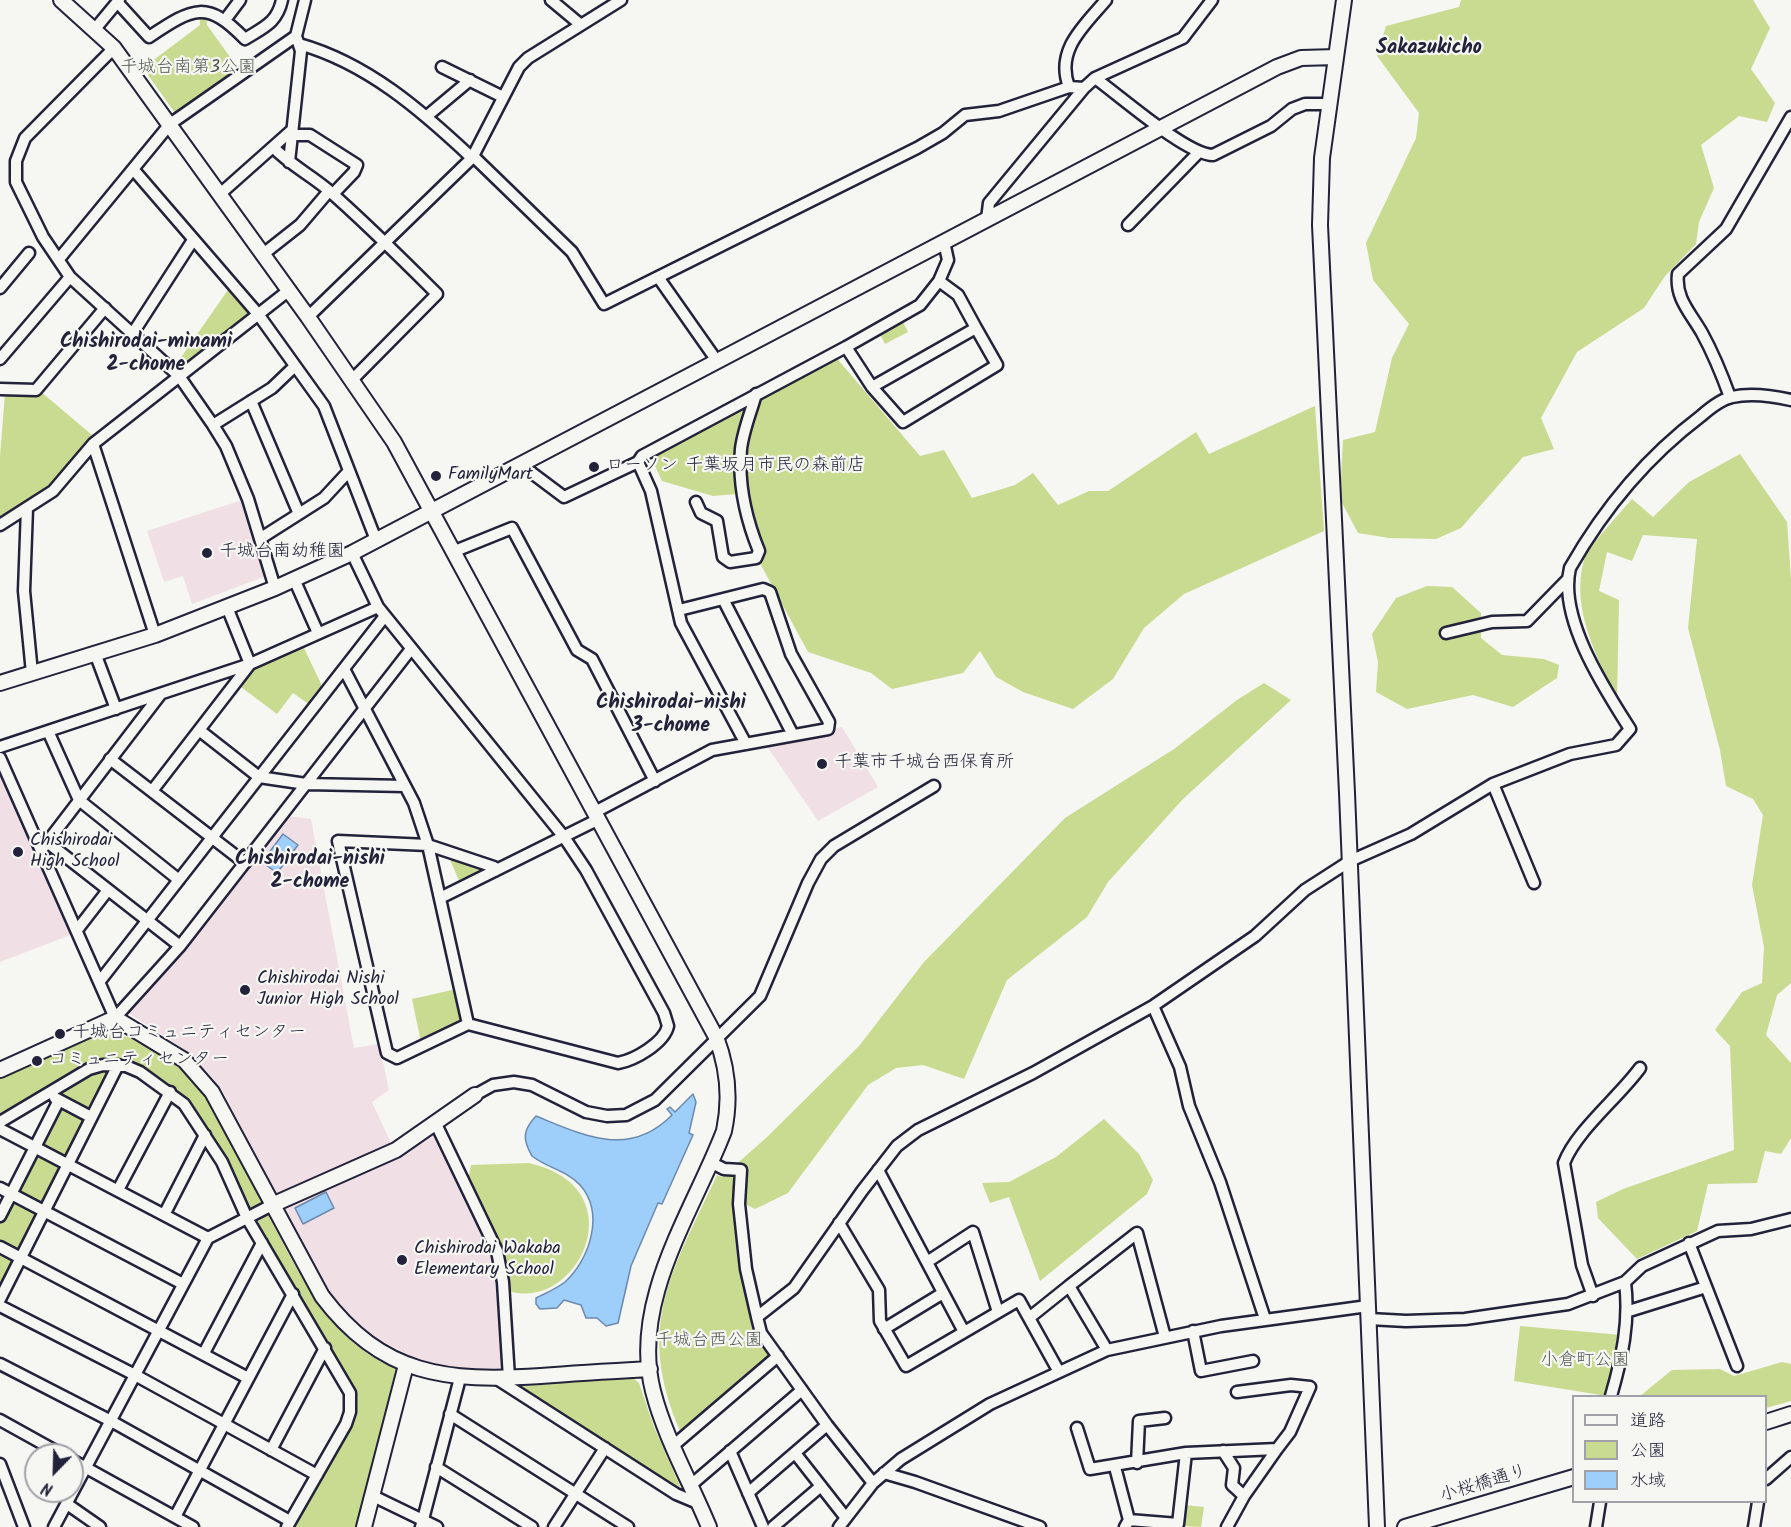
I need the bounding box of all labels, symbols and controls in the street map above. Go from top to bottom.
district label: Sakazukicho [1376,38,1482,62]
park label: 千城台南第3公園 [120,58,256,80]
district label: Chishirodai-minami 2-chome [60,332,232,379]
place label: ローソン 千葉坂月市民の森前店 [606,456,865,478]
marker: ローソン 千葉坂月市民の森前店 [587,460,601,474]
place label: FamilyMart [448,465,533,487]
marker: FamilyMart [429,469,443,483]
place label: 千城台南幼稚園 [219,542,345,564]
marker: 千城台南幼稚園 [200,546,214,560]
district label: Chishirodai-nishi 3-chome [596,693,746,740]
place label: 千葉市千城台西保育所 [834,753,1014,775]
marker: 千葉市千城台西保育所 [815,757,829,771]
place label: Chishirodai High School [30,831,120,874]
marker: Chishirodai High School [11,845,25,859]
district label: Chishirodai-nishi 2-chome [235,849,385,896]
place label: Chishirodai Nishi Junior High School [257,969,399,1012]
marker: Chishirodai Nishi Junior High School [238,983,252,997]
place label: 千城台コミュニティセンター [72,1023,306,1045]
marker: 千城台コミュニティセンター [53,1027,67,1041]
place label: コミュニティセンター [49,1050,229,1072]
marker: コミュニティセンター [30,1054,44,1068]
place label: Chishirodai Wakaba Elementary School [414,1239,561,1282]
marker: Chishirodai Wakaba Elementary School [395,1253,409,1267]
park label: 千城台西公園 [655,1331,763,1353]
park label: 小倉町公園 [1540,1351,1630,1373]
legend [1572,1395,1767,1503]
text: 道路 [1630,1407,1666,1436]
text: 公園 [1630,1437,1666,1466]
north arrow [24,1443,84,1503]
street label: 小桜橋通り [1438,1462,1530,1508]
text: 水域 [1630,1467,1666,1496]
text: N [38,1475,57,1502]

